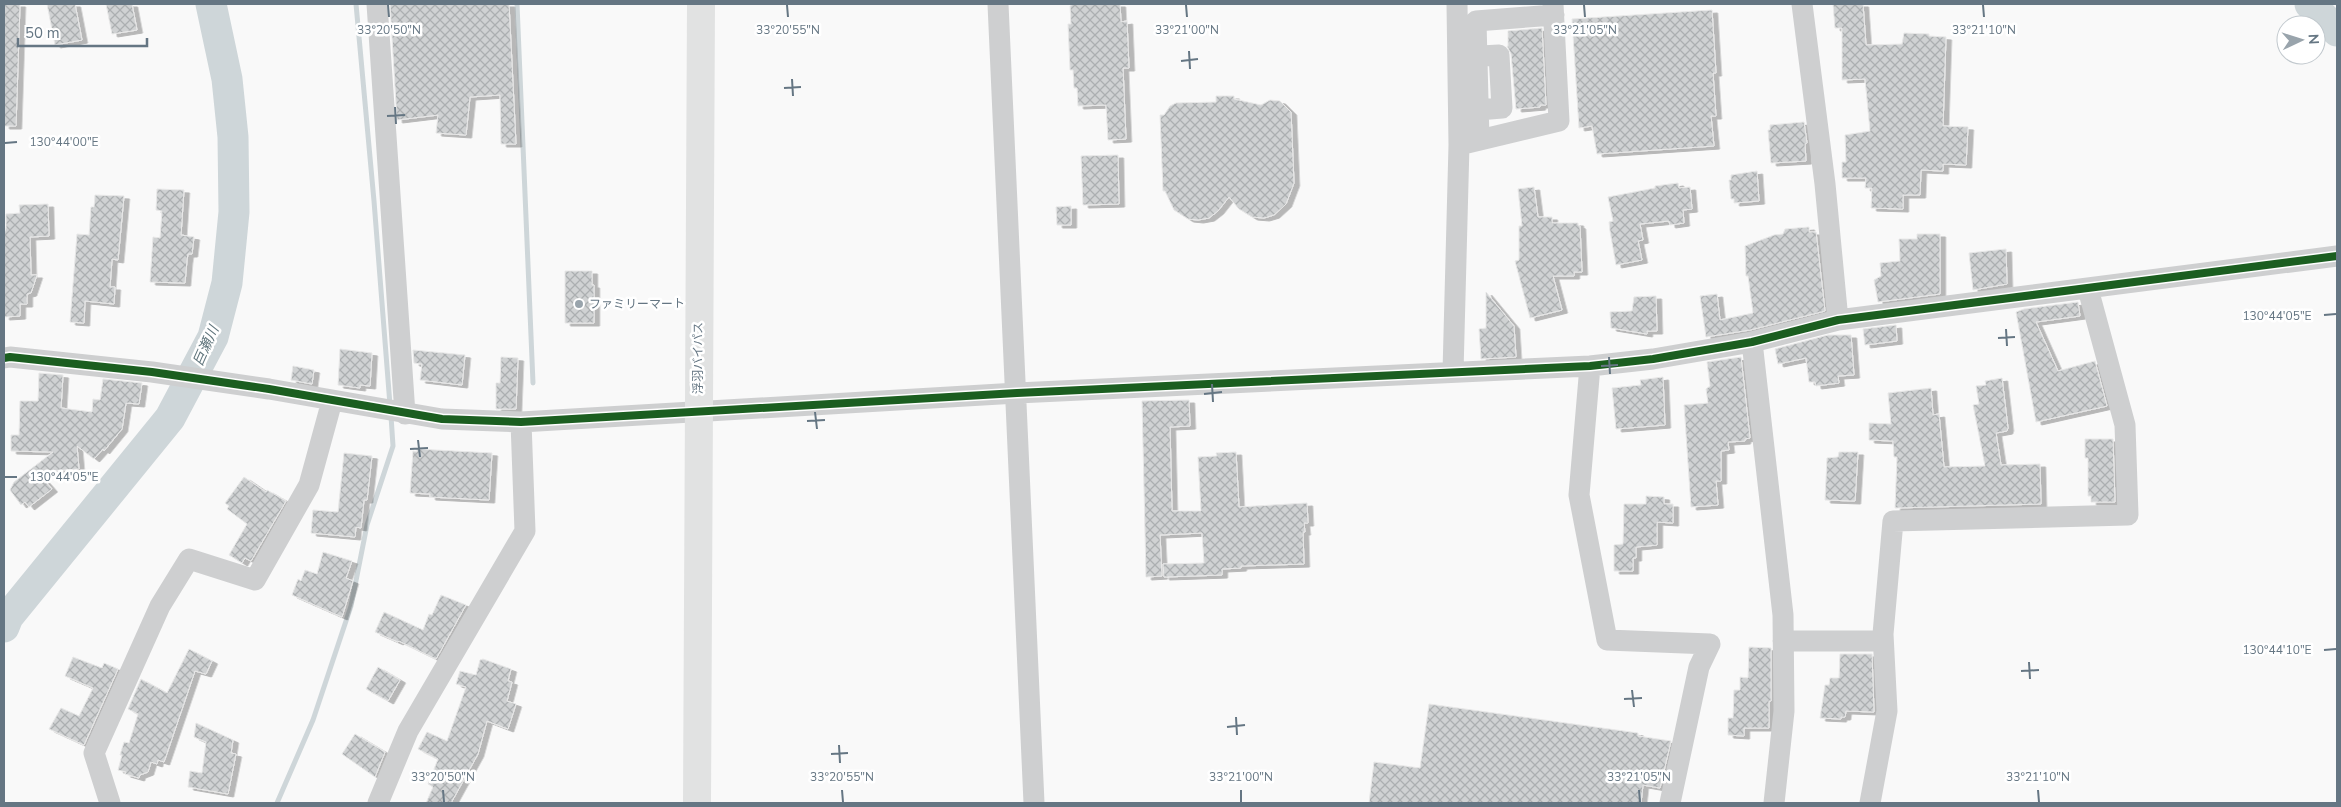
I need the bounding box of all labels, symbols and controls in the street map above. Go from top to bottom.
scale bar [18,15,146,47]
north arrow [2276,15,2326,65]
text: 33°20'50"N [357,22,421,38]
text: 33°20'55"N [756,22,820,38]
text: 33°21'00"N [1155,22,1219,38]
text: 33°21'05"N [1553,22,1617,38]
text: 33°21'10"N [1952,22,2016,38]
text: 50 m [25,23,60,43]
text: N [2304,33,2323,45]
text: 130°44'00"E [29,134,99,150]
place label: ファミリーマート [589,296,685,312]
marker: ファミリーマート [573,298,585,310]
text: 130°44'05"E [2242,308,2312,324]
water label: 巨瀬川 [189,321,224,369]
street label: 浮羽バイパス [690,322,706,394]
text: 130°44'05"E [29,469,99,485]
text: 130°44'10"E [2242,642,2312,658]
text: 33°20'50"N [411,769,475,785]
text: 33°20'55"N [810,769,874,785]
text: 33°21'00"N [1209,769,1273,785]
text: 33°21'05"N [1607,769,1671,785]
text: 33°21'10"N [2006,769,2070,785]

